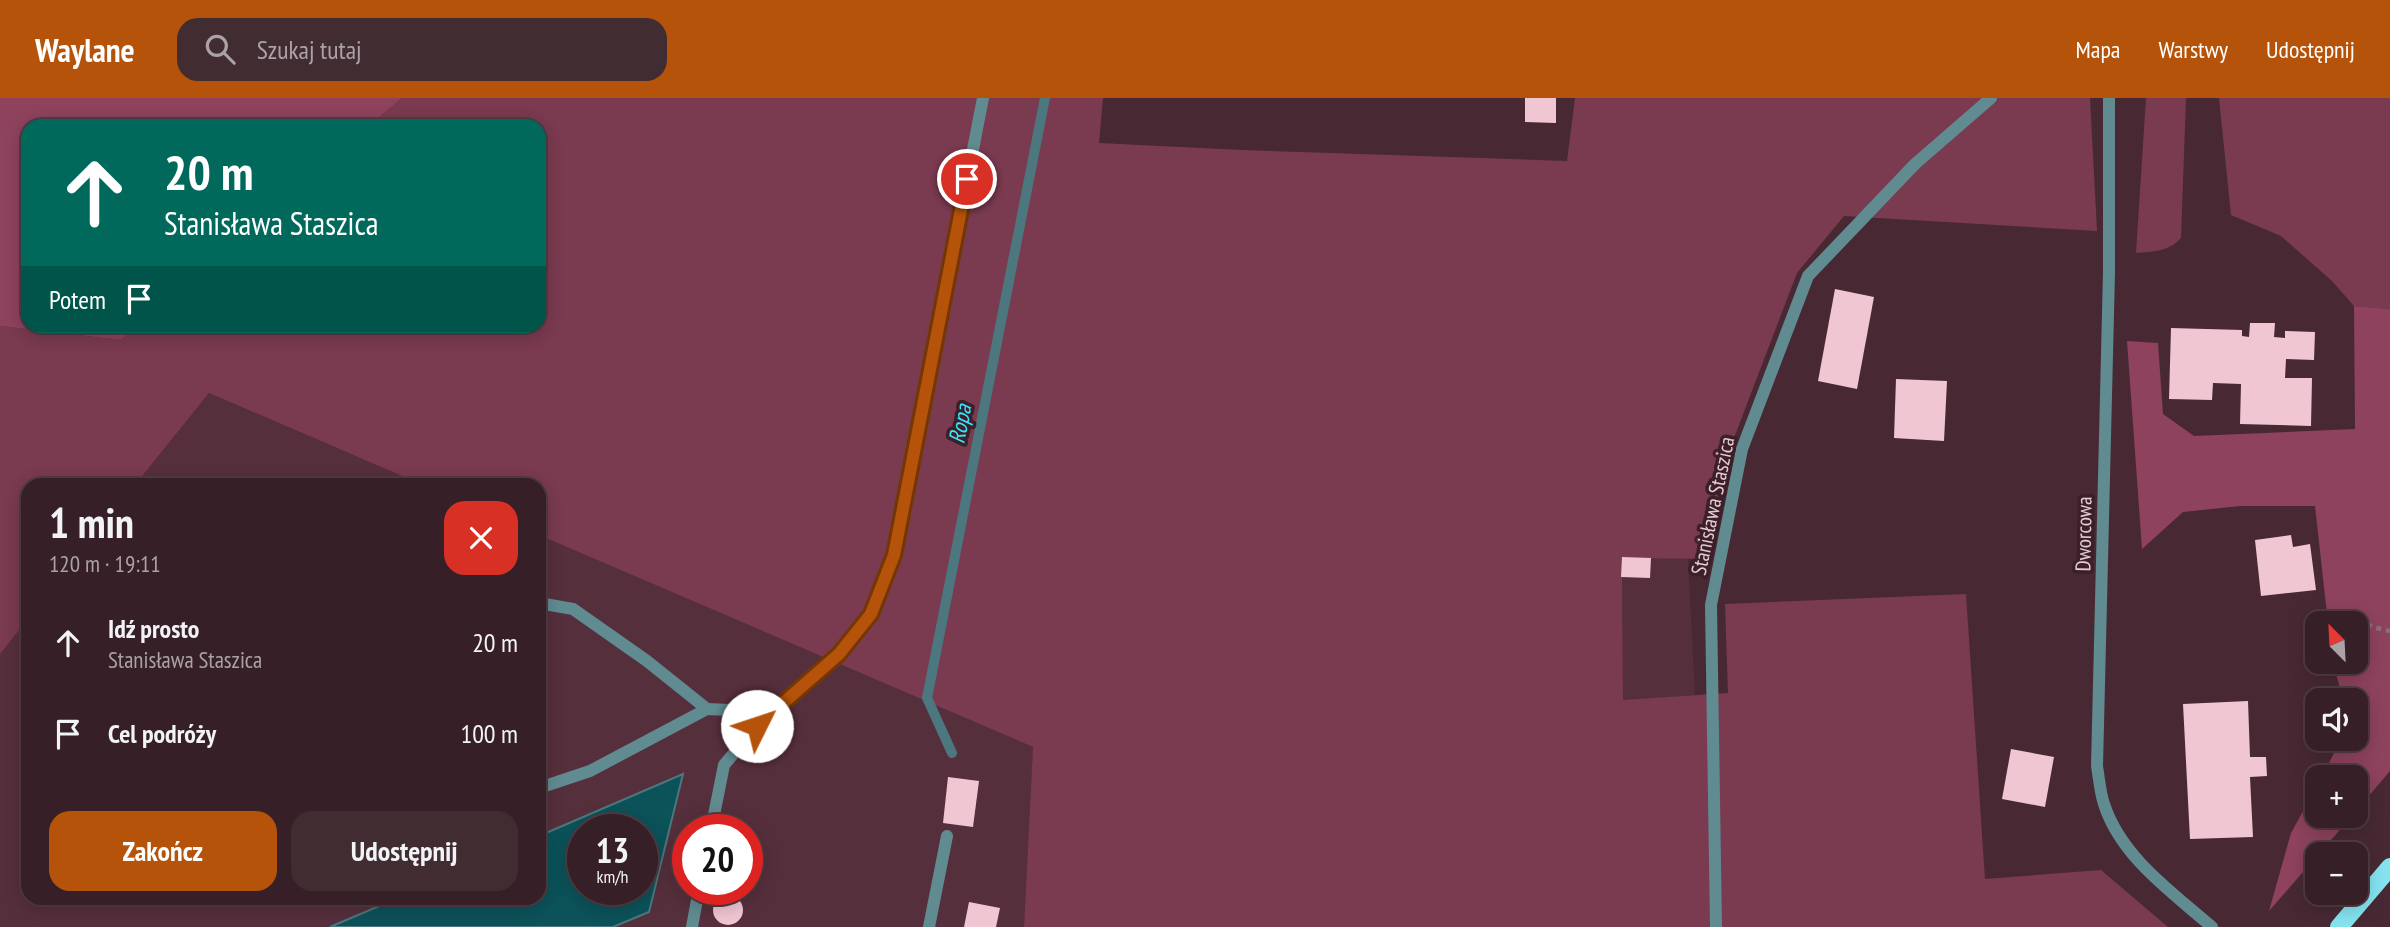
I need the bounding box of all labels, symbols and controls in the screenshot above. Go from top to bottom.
search box [177,18,667,81]
text: Waylane [35,28,135,71]
icon: search [201,30,239,68]
text: Szukaj tutaj [257,33,362,66]
text: Mapa [2076,34,2120,65]
text: Warstwy [2158,34,2228,65]
text: Udostępnij [2266,34,2355,65]
text: 20 m [164,140,253,204]
icon: ahead [49,147,140,238]
pin [937,149,997,209]
icon: arrive [948,160,986,198]
text: Stanisława Staszica [164,202,379,244]
icon: arrive [120,280,158,318]
text: Potem [49,283,106,316]
water label: Ropa [942,400,978,446]
street label: Stanisława Staszica [1685,434,1740,578]
text: 1 min [49,495,134,550]
street label: Dworcowa [2069,496,2098,572]
button: close [444,501,518,575]
text: 120 m · 19:11 [49,549,161,578]
north arrow [2305,611,2368,674]
map controls [2305,611,2368,905]
text: Idź prosto [108,612,199,645]
icon: ahead [49,624,87,662]
text: 20 m [472,626,518,659]
text: Stanisława Staszica [108,645,262,674]
button: sound [2305,688,2368,751]
position arrow [720,689,794,763]
icon: arrive [49,715,87,753]
text: Cel podróży [108,717,216,750]
text: 100 m [460,717,518,750]
button: + [2305,765,2368,828]
button: Zakończ [49,811,277,891]
button: Udostępnij [291,811,518,891]
speed limit sign: 20 [672,814,763,905]
text: 13 [596,827,629,873]
button: − [2305,842,2368,905]
text: km/h [597,865,628,888]

